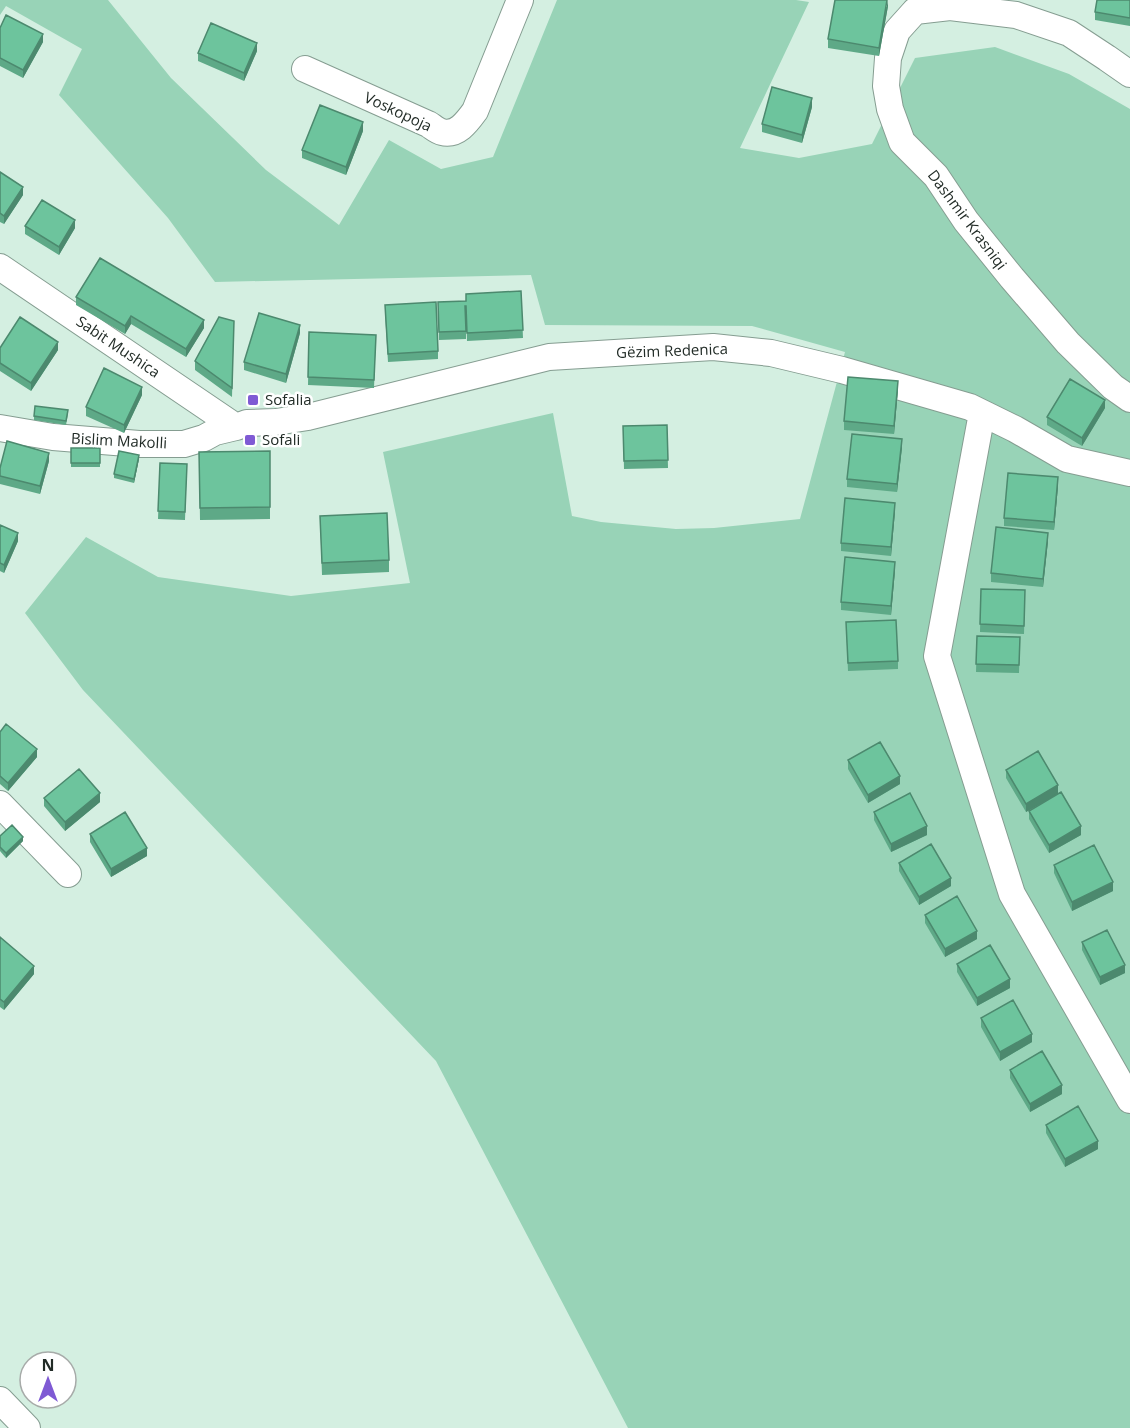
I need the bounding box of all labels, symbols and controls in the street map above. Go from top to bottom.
street label: Voskopoja [361,87,435,135]
street label: Dashmir Krasniqi [924,165,1012,273]
street label: Sabit Mushica [73,311,164,382]
street label: Gëzim Redenica [616,338,728,362]
place label: Sofalia [265,389,312,409]
marker: Sofalia [246,393,260,407]
street label: Bislim Makolli [71,428,168,453]
place label: Sofali [262,429,300,449]
marker: Sofali [243,433,257,447]
north arrow [18,1350,78,1410]
text: N [41,1354,55,1376]

